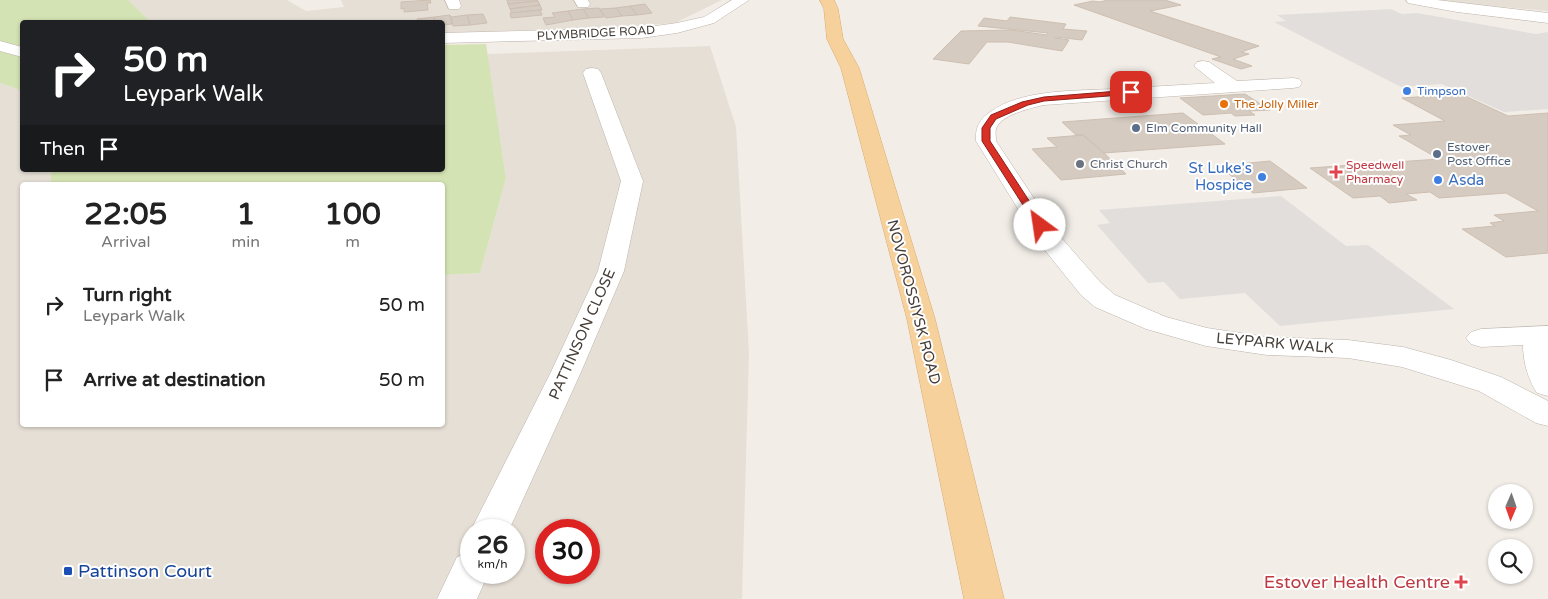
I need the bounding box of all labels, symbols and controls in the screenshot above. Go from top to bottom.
street label: PLYMBRIDGE ROAD [537,23,655,43]
text: 50 m [123,39,208,81]
icon: right [40,40,105,105]
pin [1110,71,1152,113]
icon: arrive [1117,78,1145,106]
text: Leypark Walk [123,81,263,107]
place label: Timpson [1417,84,1466,98]
marker: Timpson [1401,85,1413,97]
place label: The Jolly Miller [1234,97,1319,111]
marker: The Jolly Miller [1218,98,1230,110]
place label: Elm Community Hall [1146,121,1262,135]
marker: Elm Community Hall [1130,122,1142,134]
icon: arrive [95,135,123,163]
text: Then [40,138,85,160]
place label: Estover Post Office [1447,140,1511,168]
marker: Estover Post Office [1431,148,1443,160]
place label: Christ Church [1090,157,1168,171]
marker: Christ Church [1074,158,1086,170]
place label: Speedwell Pharmacy [1346,158,1404,186]
place label: St Luke's Hospice [1189,159,1252,194]
marker: Speedwell Pharmacy [1330,166,1342,178]
marker: St Luke's Hospice [1256,171,1268,183]
place label: Asda [1448,171,1484,189]
marker: Asda [1432,174,1444,186]
text: 22:05 [84,196,167,233]
text: 1 [236,196,255,233]
text: 100 [324,196,381,233]
position arrow [1013,198,1065,250]
street label: NOVOROSSIYSK ROAD [883,218,945,386]
text: Arrival [101,232,151,252]
text: min [232,232,260,252]
text: m [345,232,360,252]
street label: PATTINSON CLOSE [545,266,619,402]
text: Turn right [83,284,171,306]
icon: right [40,291,68,319]
text: 50 m [379,294,425,316]
text: Leypark Walk [83,306,185,326]
street label: LEYPARK WALK [1215,329,1335,357]
icon: arrive [40,366,68,394]
text: Arrive at destination [83,369,266,391]
text: 50 m [379,369,425,391]
north arrow [1488,484,1532,529]
map controls [1488,484,1533,584]
speed limit sign: 30 [535,519,600,584]
text: 26 [477,530,508,560]
button: search [1488,539,1533,584]
text: km/h [477,557,508,571]
place label: Pattinson Court [78,560,212,582]
marker: Pattinson Court [62,565,74,577]
place label: Estover Health Centre [1264,571,1450,593]
marker: Estover Health Centre [1454,575,1468,589]

